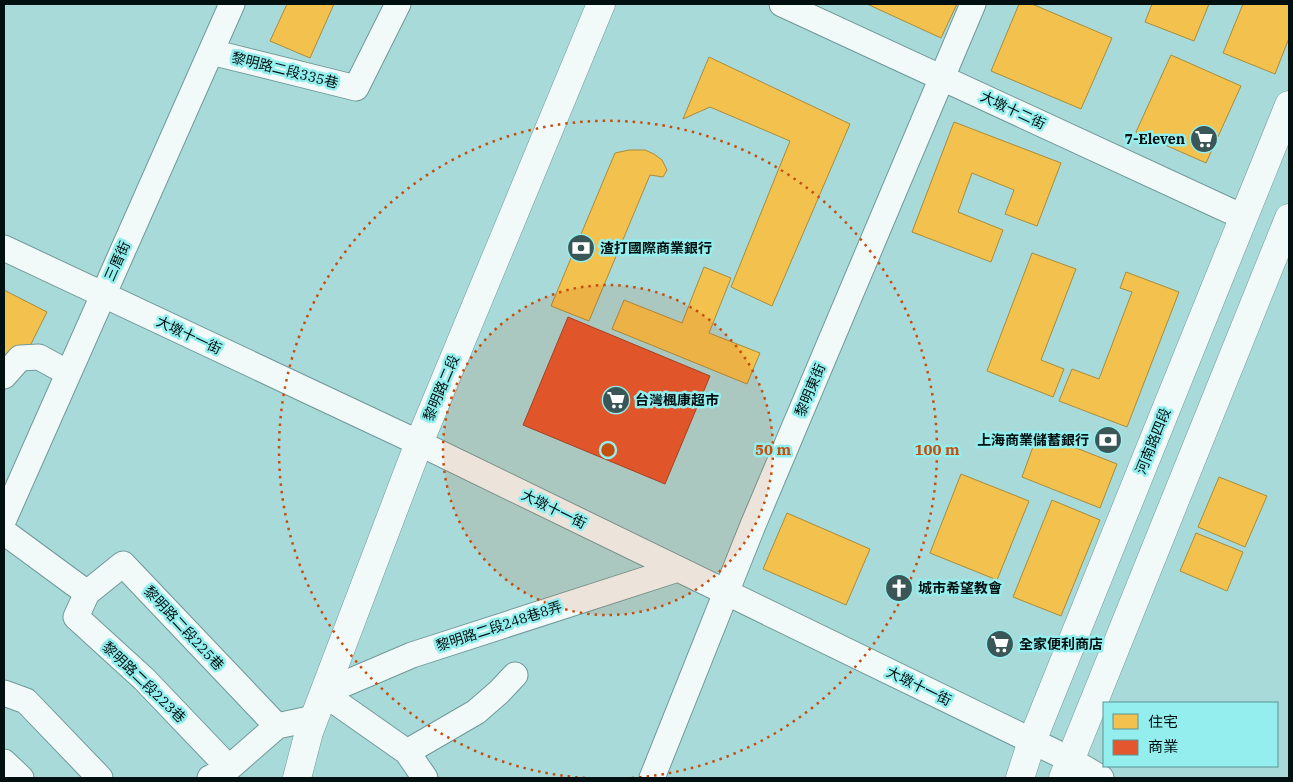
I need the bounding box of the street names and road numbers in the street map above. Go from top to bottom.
street label: 黎明路二段335巷 [230,48,340,92]
street label: 大墩十二街 [977,87,1049,133]
street label: 三厝街 [100,238,134,284]
street label: 大墩十一街 [153,312,225,358]
street label: 黎明路二段 [419,352,463,424]
street label: 黎明東街 [791,361,829,419]
street label: 河南路四段 [1132,405,1174,477]
street label: 大墩十一街 [519,486,589,532]
street label: 黎明路二段225巷 [140,582,228,674]
street label: 黎明路二段248巷8弄 [434,597,564,655]
street label: 黎明路二段223巷 [98,638,190,726]
street label: 大墩十一街 [884,663,954,709]

